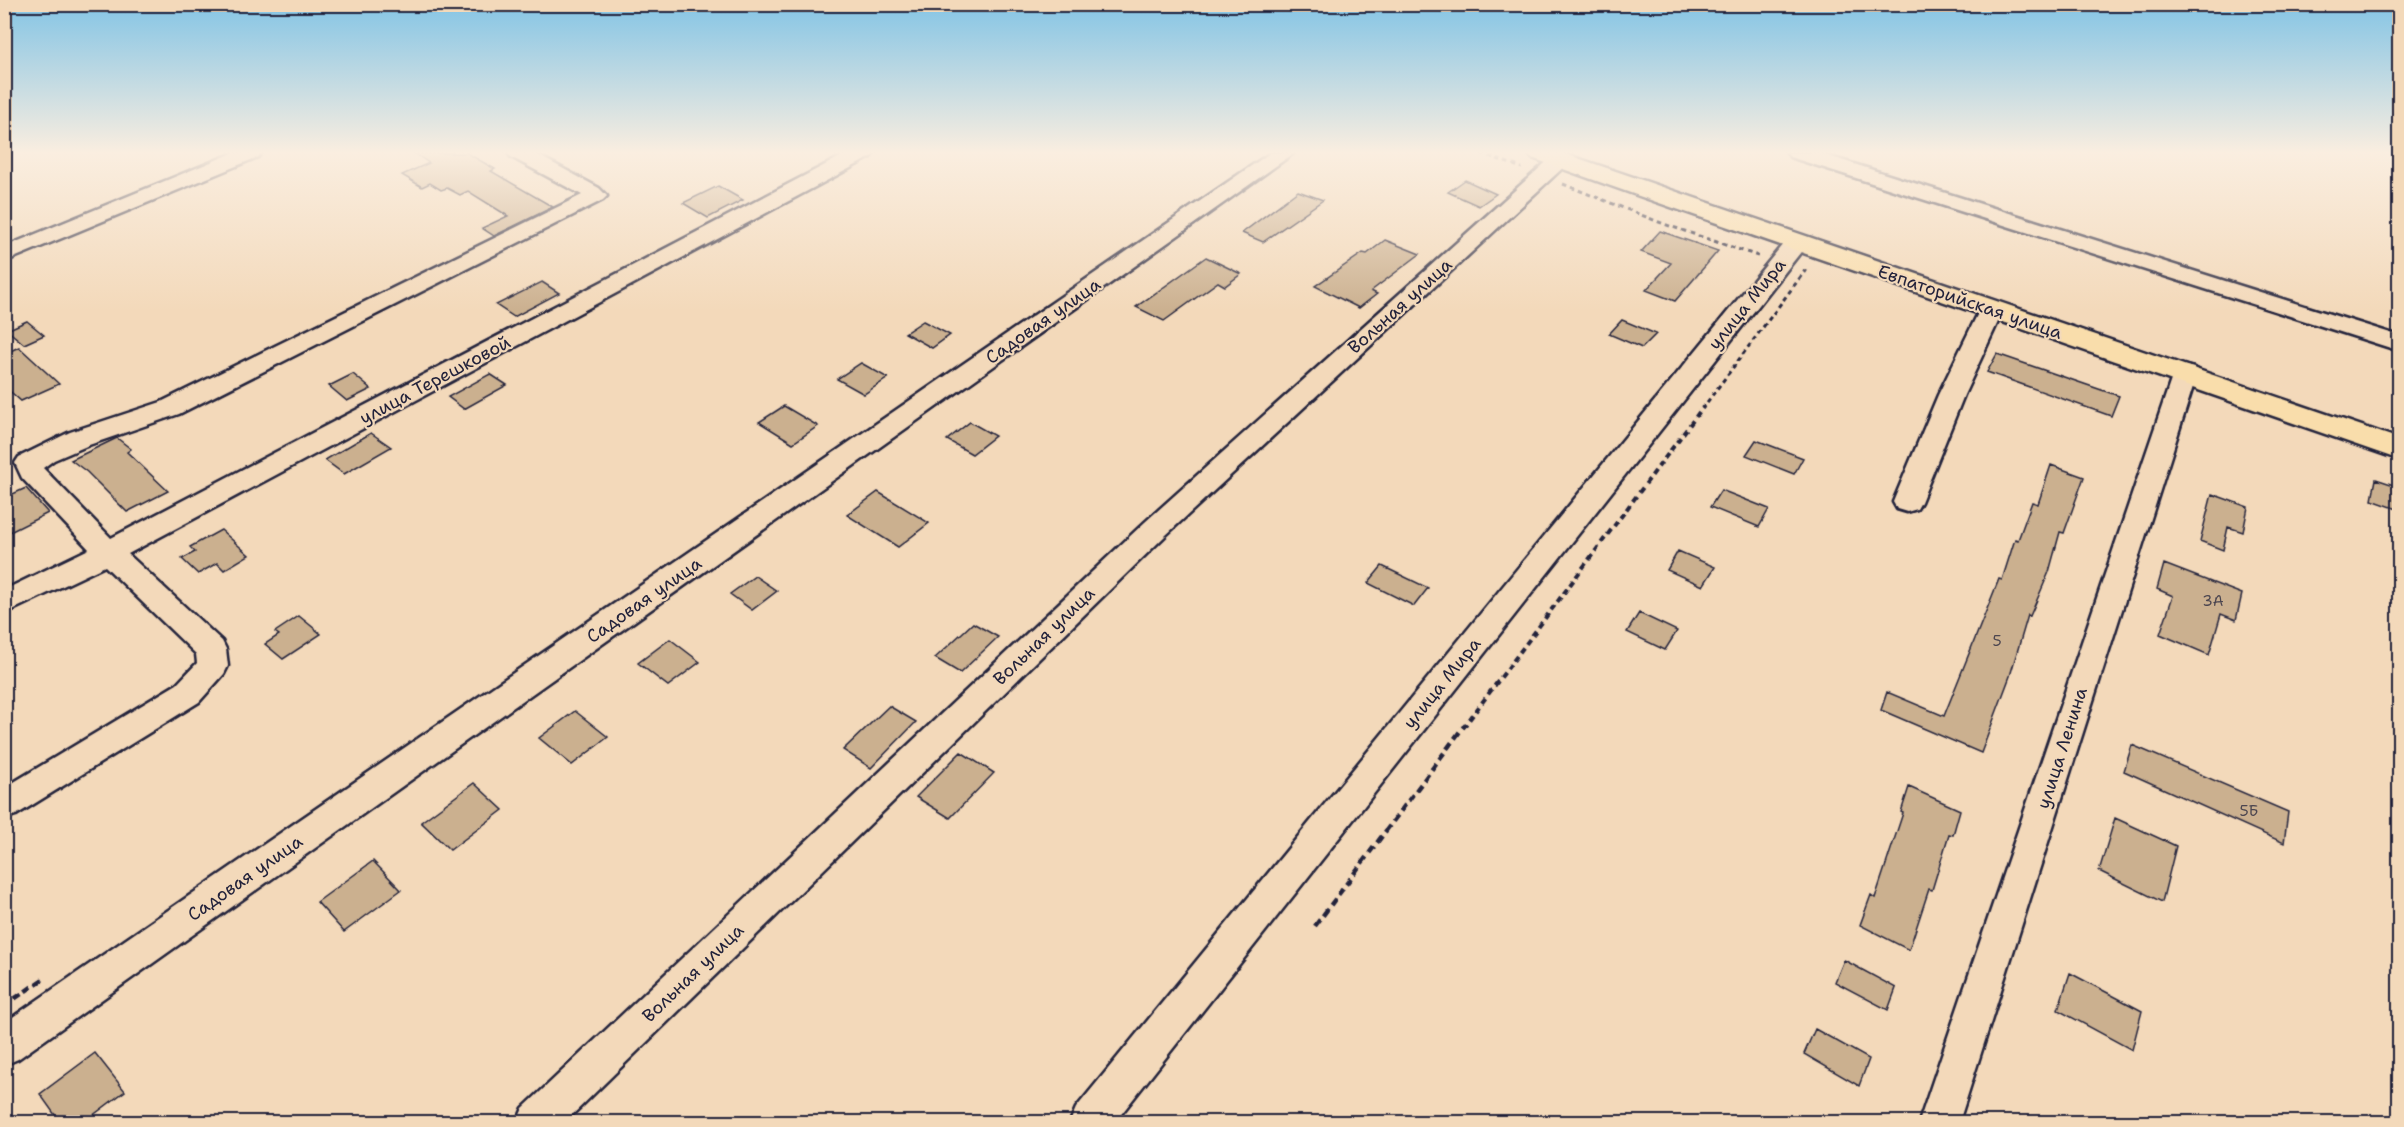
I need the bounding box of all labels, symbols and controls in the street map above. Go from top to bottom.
street label: Вольная улица [1343,253,1457,359]
street label: улица Мира [1703,253,1791,355]
street label: Евпаторийская улица [1875,259,2065,345]
street label: Садовая улица [981,272,1105,370]
street label: улица Терешковой [355,330,515,430]
street label: Садовая улица [582,551,706,649]
street label: Вольная улица [988,581,1100,691]
house number: 3А [2202,591,2224,611]
house number: 5 [1992,631,2002,651]
street label: улица Мира [1398,632,1486,734]
street label: улица Ленина [2031,684,2093,812]
house number: 5Б [2239,801,2259,821]
street label: Садовая улица [183,829,307,927]
street label: Вольная улица [637,918,749,1028]

